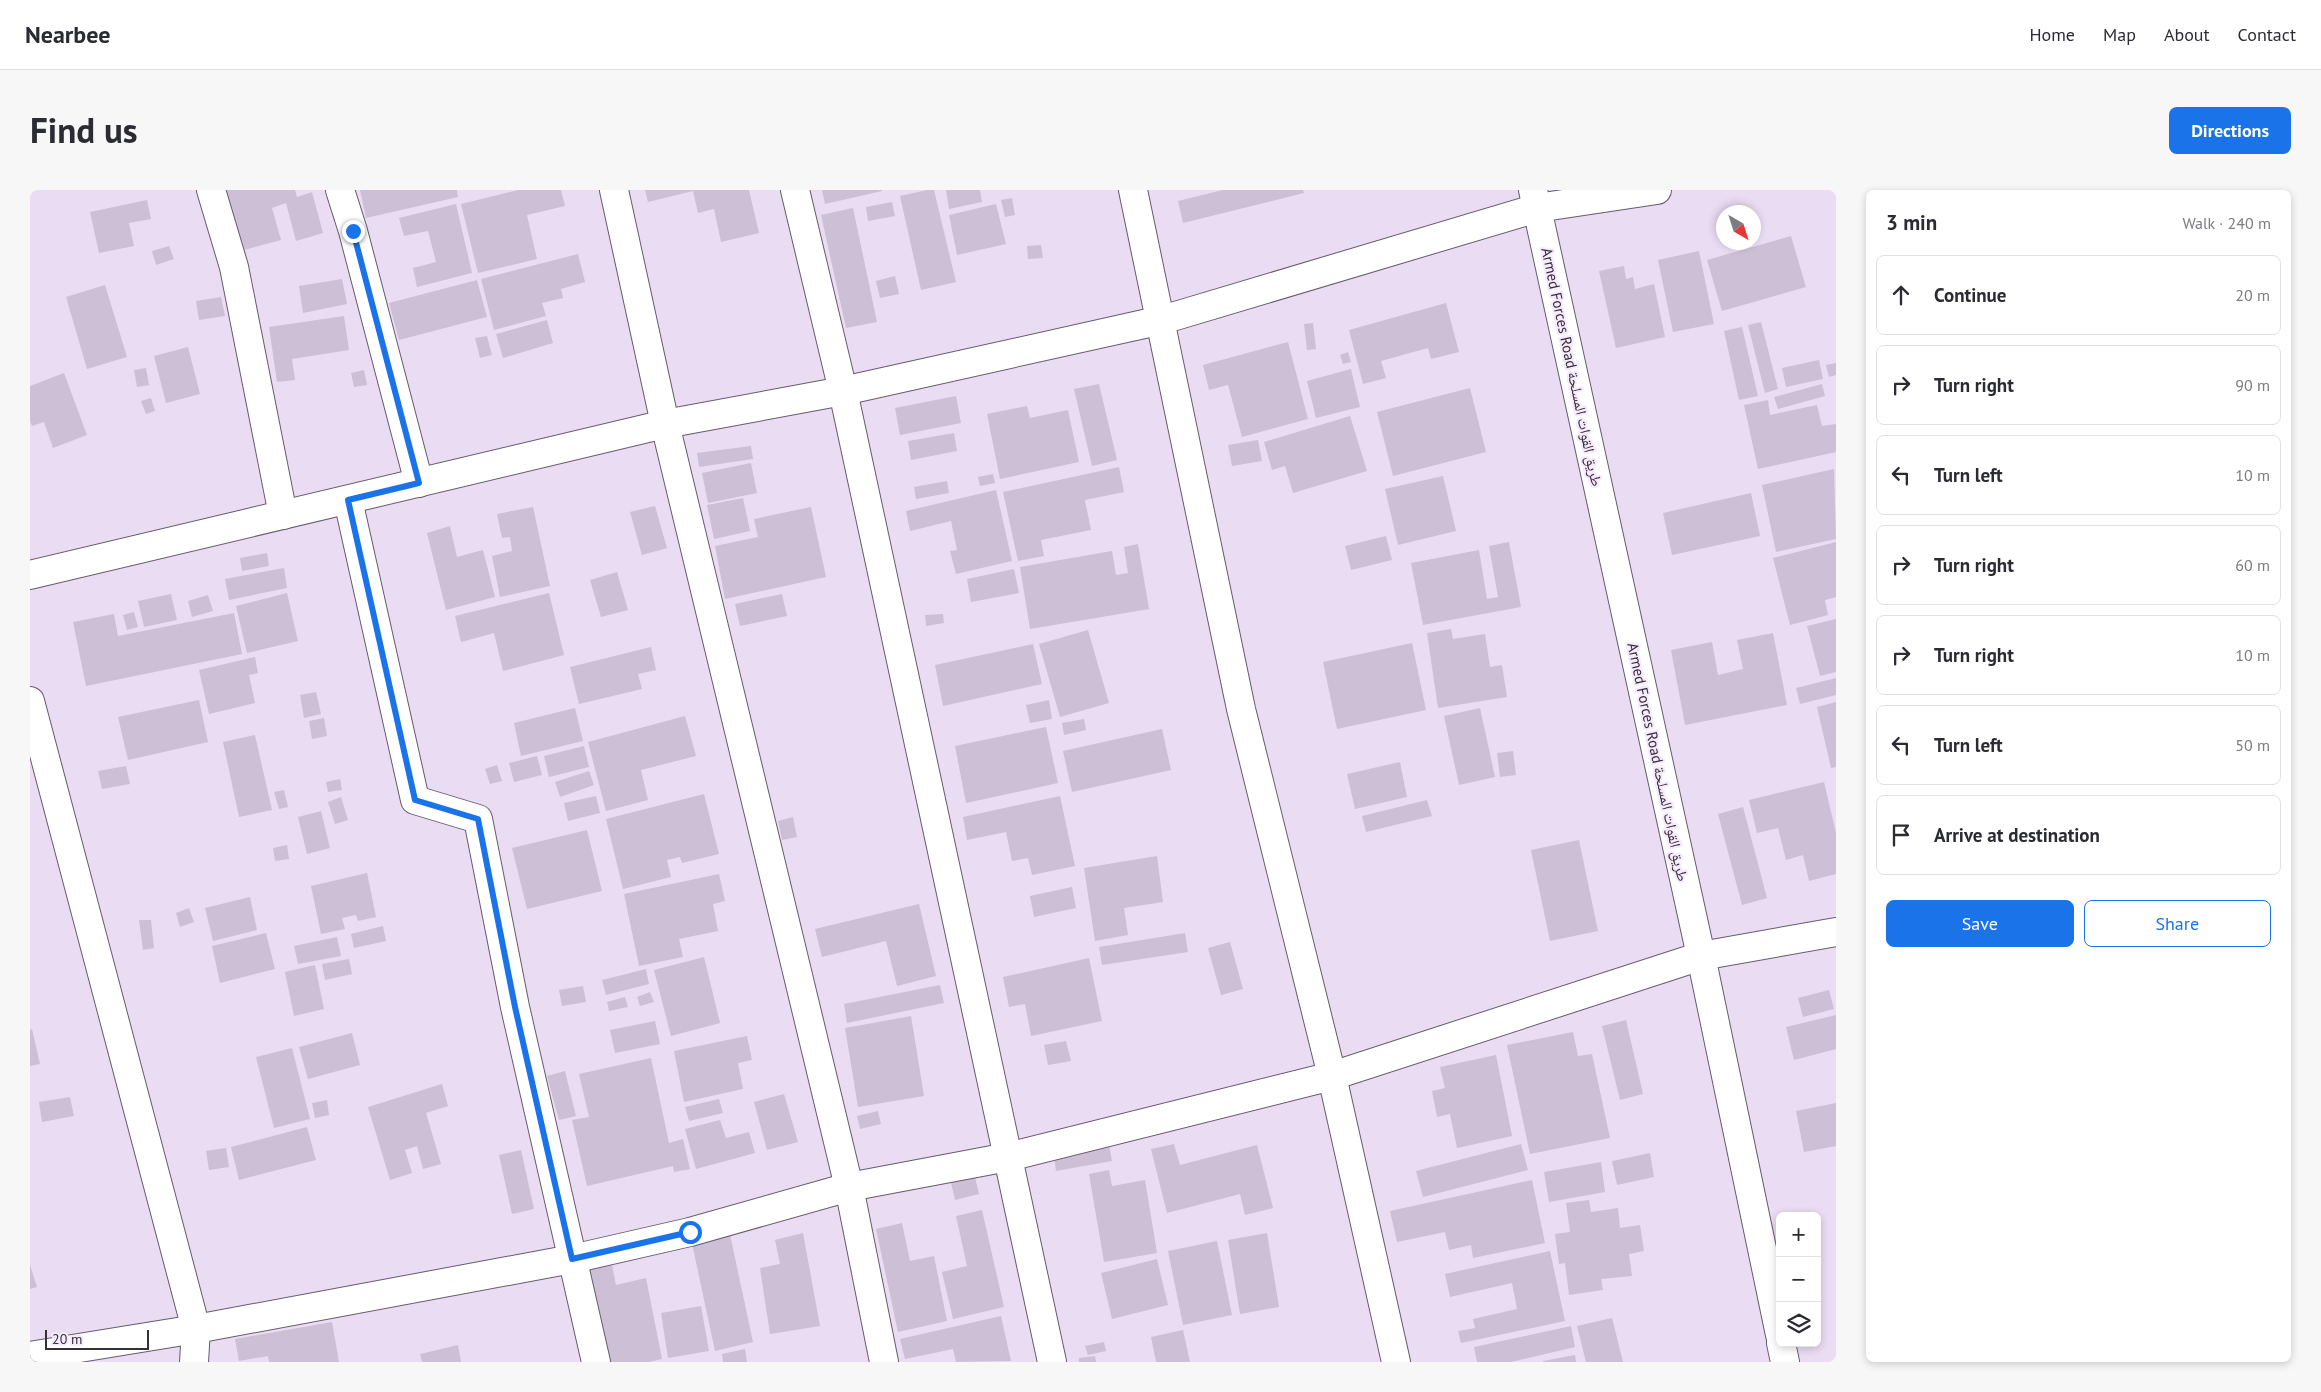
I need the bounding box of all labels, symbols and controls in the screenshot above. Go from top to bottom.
text: Nearbee [25,19,110,50]
text: Home [2029,23,2075,46]
text: Map [2103,23,2136,46]
text: About [2164,23,2210,46]
text: Contact [2238,23,2296,46]
text: Find us [30,107,138,153]
button: Directions [2169,107,2291,154]
north arrow [1716,205,1761,250]
text: 3 min [1886,209,1937,236]
text: Walk · 240 m [2182,213,2271,233]
route end [342,220,365,243]
street label: Armed Forces Road طريق القوات المسلحة [1536,246,1607,488]
icon: ahead [1887,281,1915,309]
text: Continue [1934,283,2006,307]
text: 20 m [2235,285,2270,305]
icon: right [1887,371,1915,399]
text: Turn right [1934,373,2014,397]
text: 90 m [2235,375,2270,395]
icon: left [1887,461,1915,489]
text: Turn left [1934,463,2003,487]
text: 10 m [2235,465,2270,485]
icon: right [1887,551,1915,579]
text: Turn right [1934,553,2014,577]
text: 60 m [2235,555,2270,575]
street label: Armed Forces Road طريق القوات المسلحة [1622,641,1693,883]
icon: right [1887,641,1915,669]
text: Turn right [1934,643,2014,667]
text: 10 m [2235,645,2270,665]
icon: left [1887,731,1915,759]
text: Turn left [1934,733,2003,757]
text: 50 m [2235,735,2270,755]
icon: arrive [1887,821,1915,849]
text: Arrive at destination [1934,823,2100,847]
button: Save [1886,900,2074,947]
button: Share [2084,900,2271,947]
map controls [1776,1212,1821,1347]
button: + [1776,1212,1821,1257]
route start [679,1221,702,1244]
button: − [1776,1257,1821,1302]
button: layers [1776,1302,1821,1347]
scale bar [45,1327,149,1350]
text: 20 m [52,1330,82,1348]

